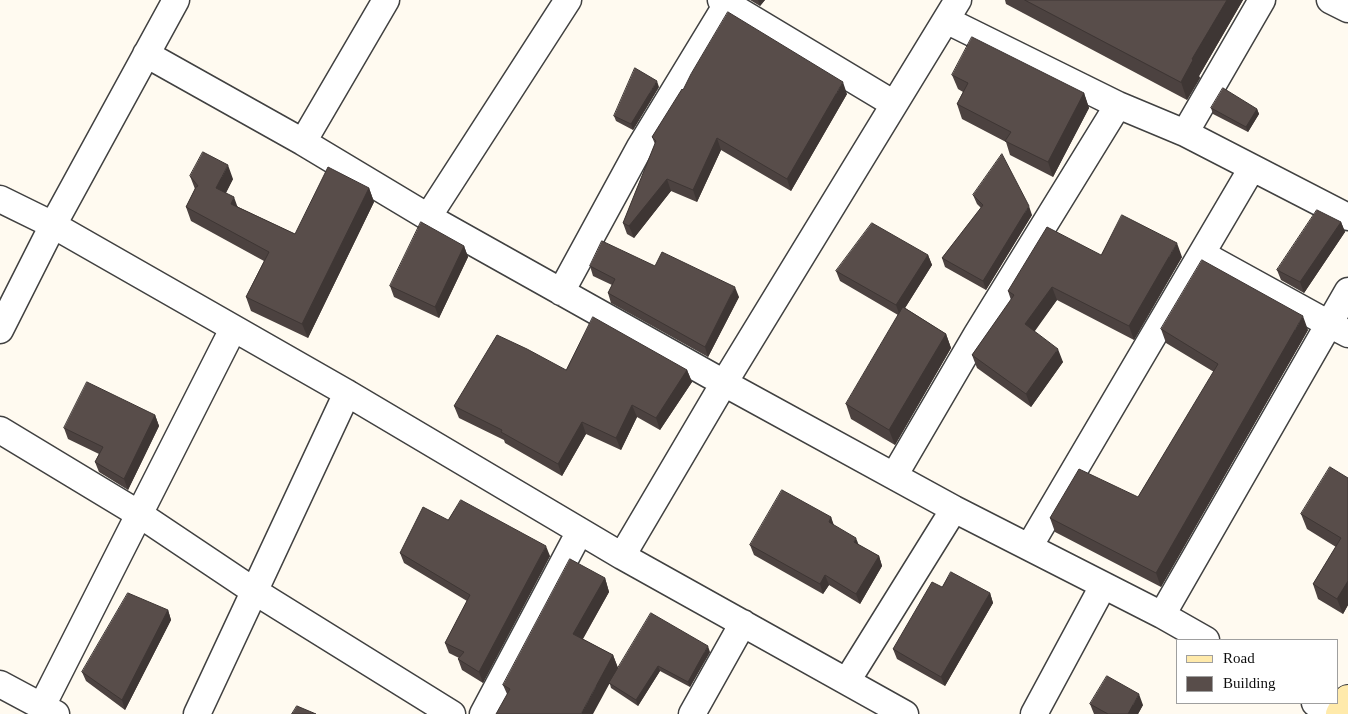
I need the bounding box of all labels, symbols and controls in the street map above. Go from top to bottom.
legend [1176,639,1338,704]
text: Road [1223,650,1255,666]
text: Building [1223,675,1276,691]

